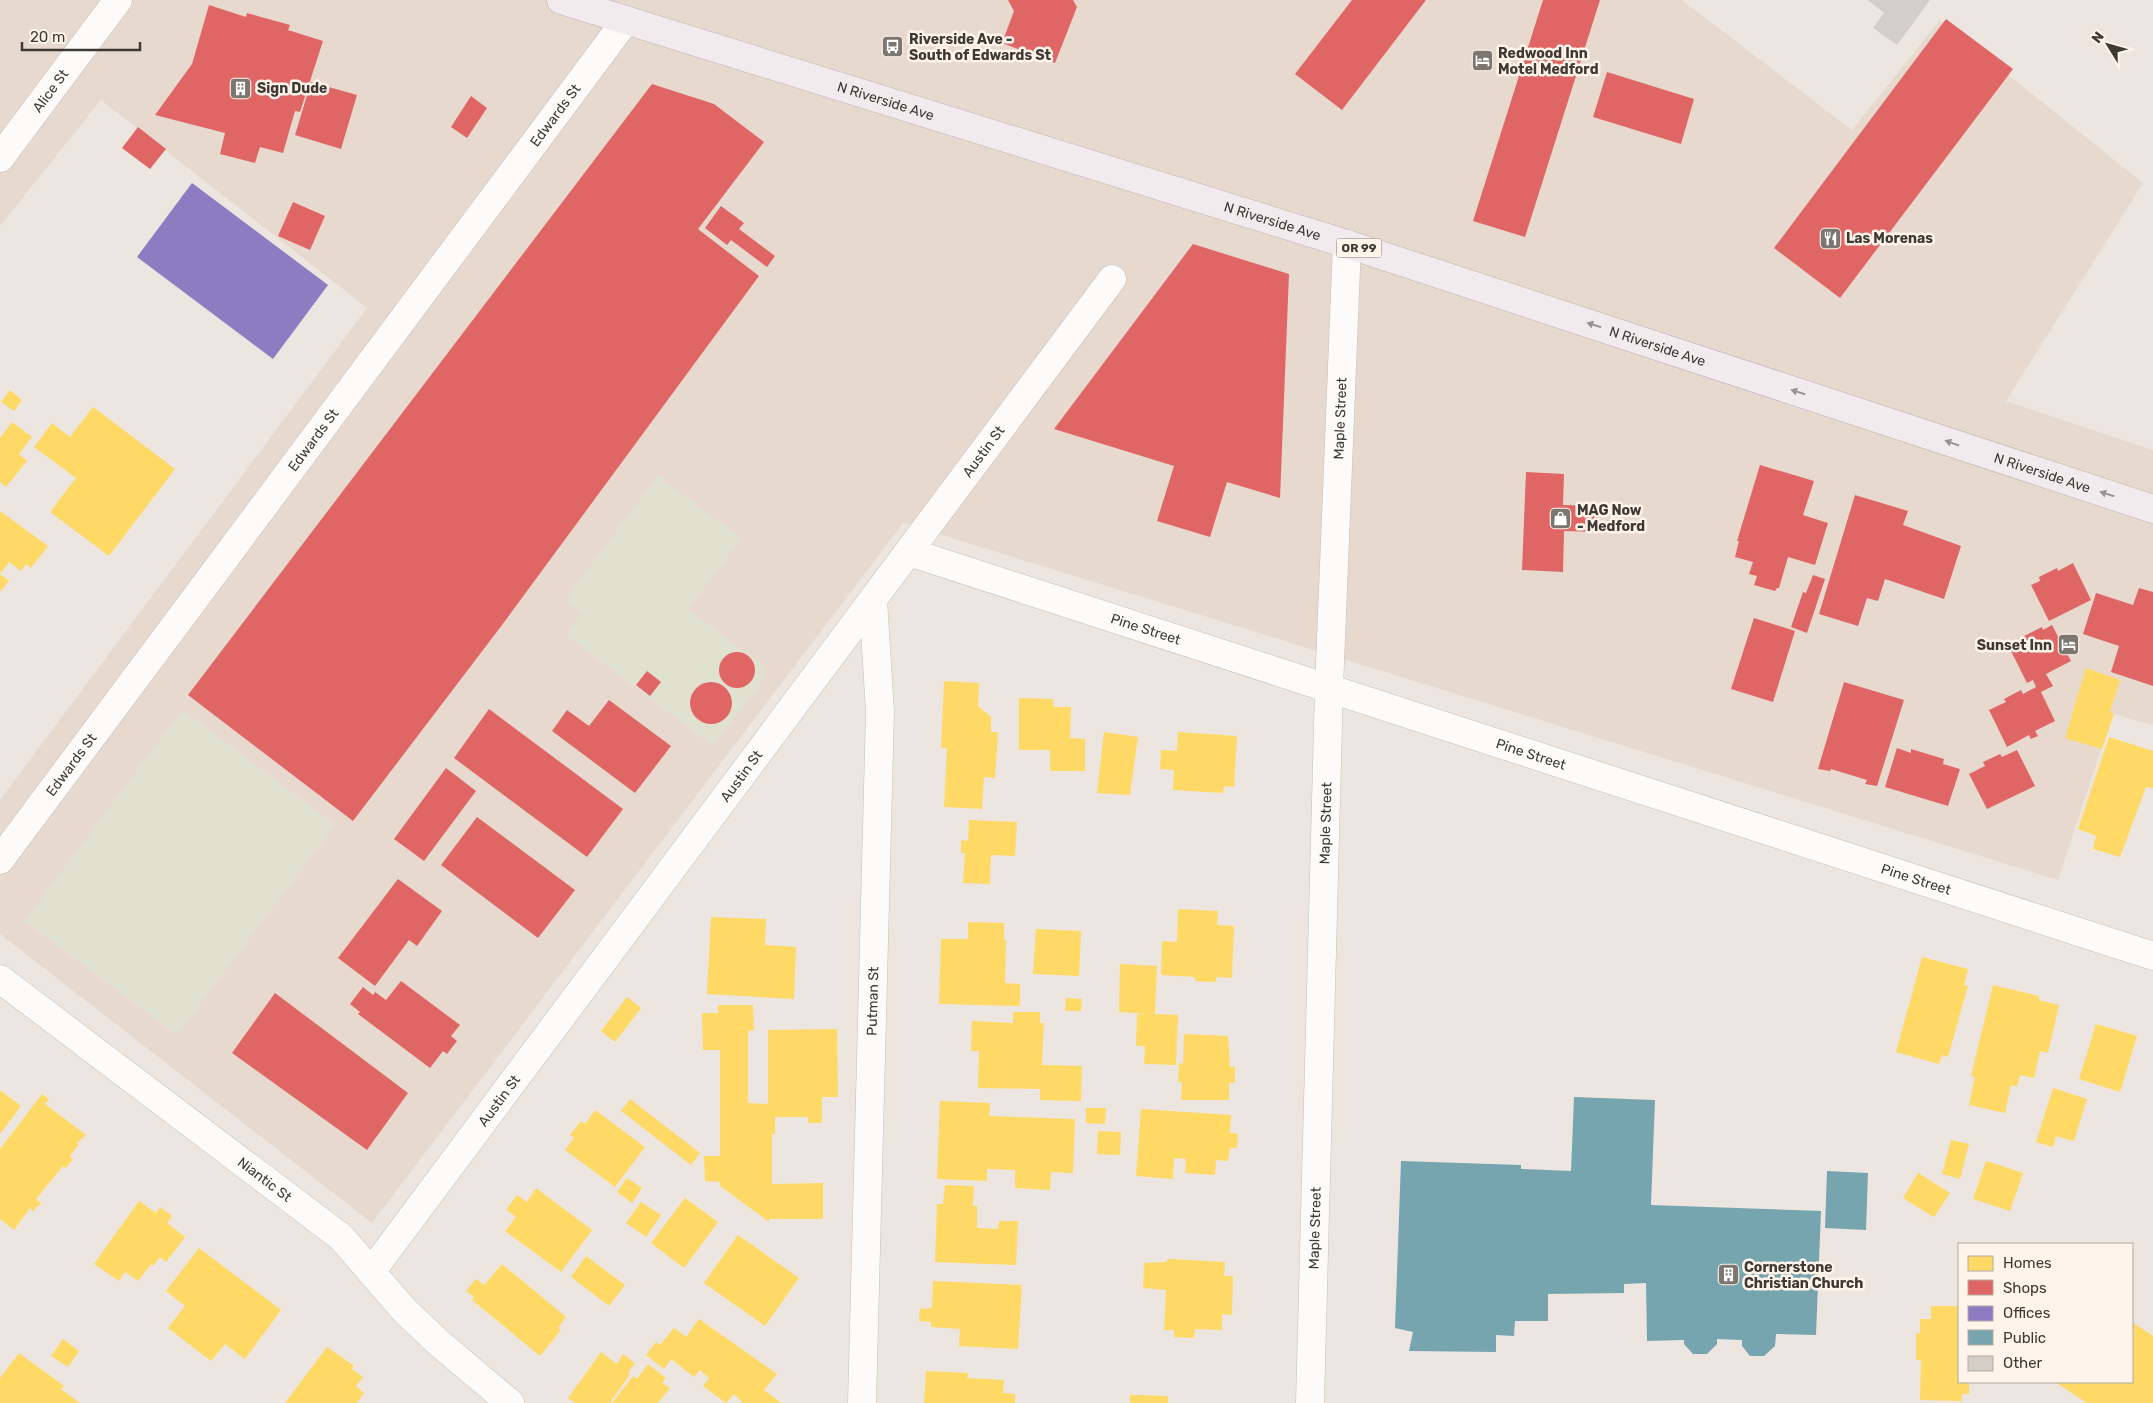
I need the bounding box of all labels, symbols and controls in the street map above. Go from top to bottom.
scale bar [22,20,140,52]
north arrow [2083,20,2133,70]
text: 20 m [30,28,65,46]
text: N [2088,28,2108,47]
place label: Riverside Ave - South of Edwards St [909,31,1051,64]
bus stop icon: Riverside Ave - South of Edwards St [881,35,905,59]
place label: Redwood Inn Motel Medford [1498,45,1599,78]
hotel icon: Redwood Inn Motel Medford [1470,49,1494,73]
street label: Alice St [29,66,73,116]
building icon: Sign Dude [229,76,253,100]
street label: N Riverside Ave [835,78,936,124]
place label: Sign Dude [257,80,327,97]
street label: Edwards St [527,80,585,150]
street label: N Riverside Ave [1222,198,1323,244]
restaurant icon: Las Morenas [1818,226,1842,250]
place label: Las Morenas [1846,230,1933,247]
road number: OR 99 [1336,238,1382,258]
one-way arrow [1586,321,1601,329]
street label: N Riverside Ave [1607,323,1708,370]
street label: Maple Street [1330,376,1351,460]
one-way arrow [1790,388,1805,396]
street label: Edwards St [285,405,343,475]
street label: Austin St [959,422,1009,481]
one-way arrow [1945,439,1960,447]
street label: N Riverside Ave [1992,449,2093,497]
one-way arrow [2099,490,2114,497]
place label: MAG Now - Medford [1577,502,1645,535]
shop icon: MAG Now - Medford [1549,506,1573,530]
street label: Pine Street [1108,610,1183,649]
hotel icon: Sunset Inn [2056,633,2080,657]
place label: Sunset Inn [1977,637,2052,654]
street label: Edwards St [43,730,101,800]
street label: Pine Street [1494,735,1569,774]
street label: Austin St [717,747,767,805]
street label: Maple Street [1316,781,1336,865]
street label: Pine Street [1879,860,1954,899]
street label: Putman St [864,966,882,1036]
street label: Austin St [475,1071,524,1130]
street label: Niantic St [234,1154,295,1206]
street label: Maple Street [1306,1186,1325,1269]
legend [1958,1243,2133,1383]
text: Homes [2003,1254,2052,1272]
place label: Cornerstone Christian Church [1744,1259,1863,1292]
building icon: Cornerstone Christian Church [1716,1263,1740,1287]
text: Shops [2003,1279,2047,1297]
text: Offices [2003,1304,2051,1322]
text: Public [2003,1329,2046,1347]
text: Other [2003,1354,2043,1372]

